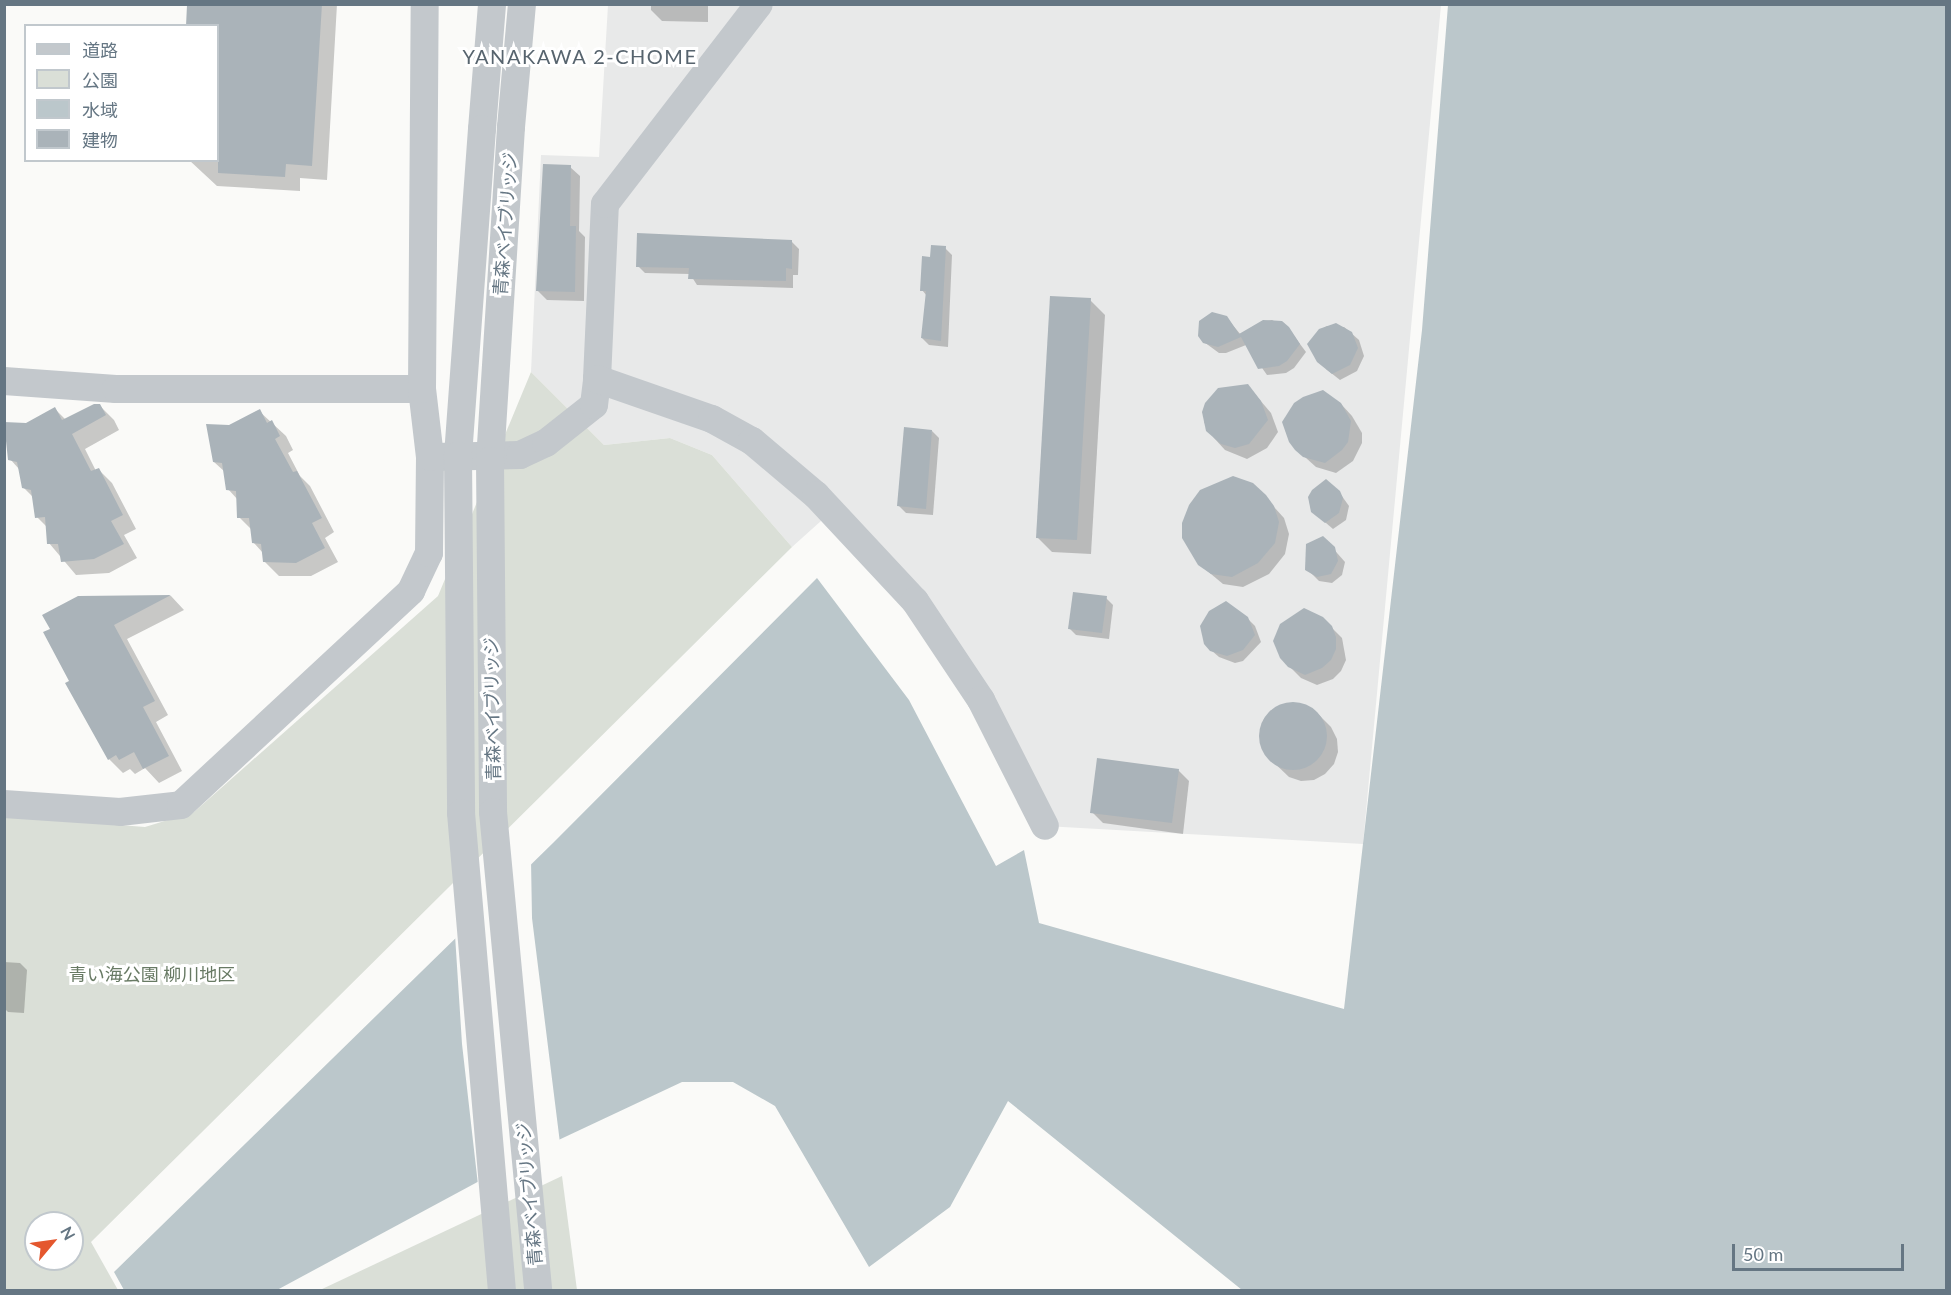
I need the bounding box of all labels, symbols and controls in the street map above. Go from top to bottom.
legend [24,24,219,162]
text: 道路 [82,39,118,61]
district label: YANAKAWA 2-CHOME [462,44,698,68]
text: 公園 [82,69,118,91]
text: 水域 [82,99,118,121]
text: 建物 [82,129,118,151]
street label: 青森ベイブリッジ [489,151,521,297]
street label: 青森ベイブリッジ [480,637,504,781]
park label: 青い海公園 柳川地区 [69,963,235,985]
street label: 青森ベイブリッジ [512,1121,546,1267]
north arrow [24,1211,84,1271]
text: N [57,1223,80,1243]
scale bar [1735,1232,1908,1270]
text: 50 m [1743,1243,1783,1265]

